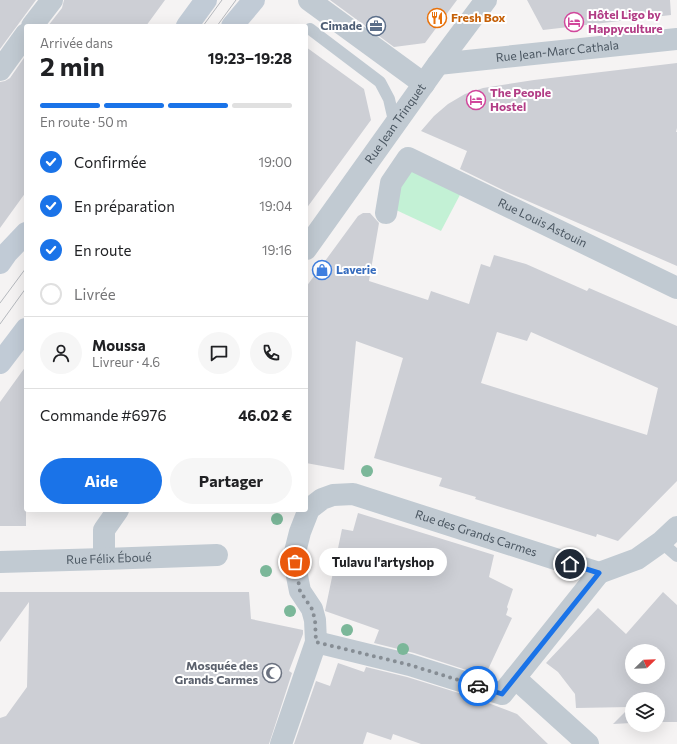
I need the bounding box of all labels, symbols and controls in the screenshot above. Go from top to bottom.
restaurant icon: Fresh Box [426,7,448,29]
place label: Hôtel Ligo by Happyculture [588,7,663,35]
place label: Fresh Box [451,10,506,24]
hotel icon: Hôtel Ligo by Happyculture [563,11,585,33]
office icon: Cimade [365,15,387,37]
place label: Cimade [320,18,362,32]
text: Arrivée dans [40,35,113,51]
street label: Rue Jean-Marc Cathala [495,37,620,64]
text: 19:23–19:28 [208,49,292,67]
text: 2 min [40,50,105,81]
street label: Rue Jean Trinquet [361,80,428,166]
place label: The People Hostel [490,85,551,113]
hotel icon: The People Hostel [465,89,487,111]
text: En route · 50 m [40,114,128,130]
icon: check [40,151,62,173]
text: Confirmée [74,153,147,171]
text: 19:00 [259,154,292,170]
icon: check [40,195,62,217]
street label: Rue Louis Astouin [496,195,590,250]
text: En préparation [74,197,175,215]
text: 19:04 [259,198,292,214]
icon: check [40,239,62,261]
text: En route [74,241,131,259]
text: 19:16 [262,242,292,258]
shop icon: Laverie [311,259,333,281]
place label: Laverie [336,262,376,276]
text: Livrée [74,285,116,303]
button: person [40,332,82,374]
button: chat [198,332,240,374]
button: phone [250,332,292,374]
text: Moussa [92,336,146,354]
text: Livreur · 4.6 [92,354,160,370]
text: Commande #6976 [40,406,167,424]
text: 46.02 € [238,406,292,424]
button: Aide [40,458,162,504]
button: Partager [170,458,292,504]
street label: Rue des Grands Carmes [414,506,539,559]
pin [278,545,312,579]
pin [553,547,587,581]
callout: Tulavu l'artyshop [319,548,447,576]
street label: Rue Félix Éboué [66,549,152,566]
icon: bag [284,551,306,573]
icon: home [559,553,581,575]
text: Tulavu l'artyshop [332,554,434,570]
north arrow [625,644,665,684]
map controls [625,644,665,732]
place label: Mosquée des Grands Carmes [174,658,258,686]
mosque icon: Mosquée des Grands Carmes [261,662,283,684]
courier [458,666,498,706]
icon: car [467,675,489,697]
button: layers [625,692,665,732]

